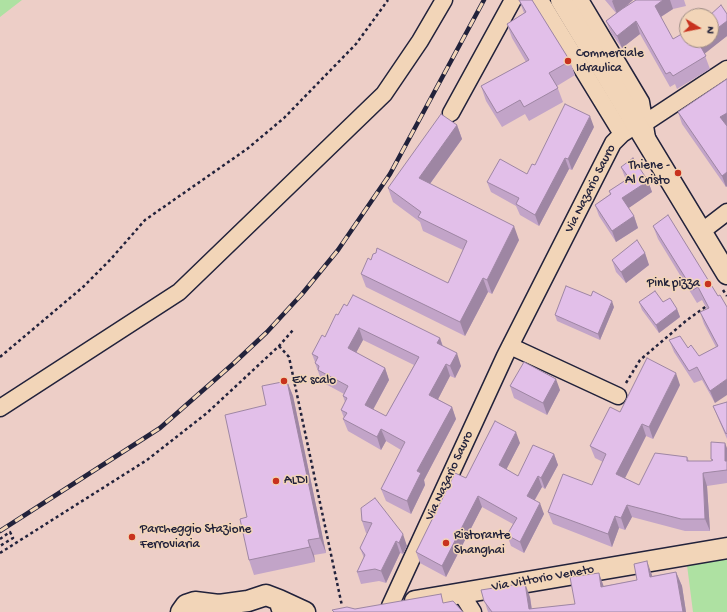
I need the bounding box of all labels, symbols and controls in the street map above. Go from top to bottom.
north arrow [679,8,719,48]
text: N [703,25,716,34]
place label: Commerciale Idraulica [576,46,644,77]
marker: Commerciale Idraulica [563,56,573,66]
street label: Via Nazario Sauro [562,142,620,236]
place label: Thiene - Al Cristo [625,158,670,189]
marker: Thiene - Al Cristo [673,168,683,178]
place label: Pink pizza [647,276,700,292]
marker: Pink pizza [703,279,713,289]
place label: Ex scalo [292,373,336,389]
marker: Ex scalo [279,376,289,386]
street label: Via Nazario Sauro [422,429,478,523]
place label: ALDI [284,473,308,489]
marker: ALDI [271,476,281,486]
place label: Parcheggio Stazione Ferroviaria [140,522,251,553]
place label: Ristorante Shanghai [454,528,510,559]
marker: Parcheggio Stazione Ferroviaria [127,532,137,542]
marker: Ristorante Shanghai [441,538,451,548]
street label: Via Vittorio Veneto [490,562,596,596]

